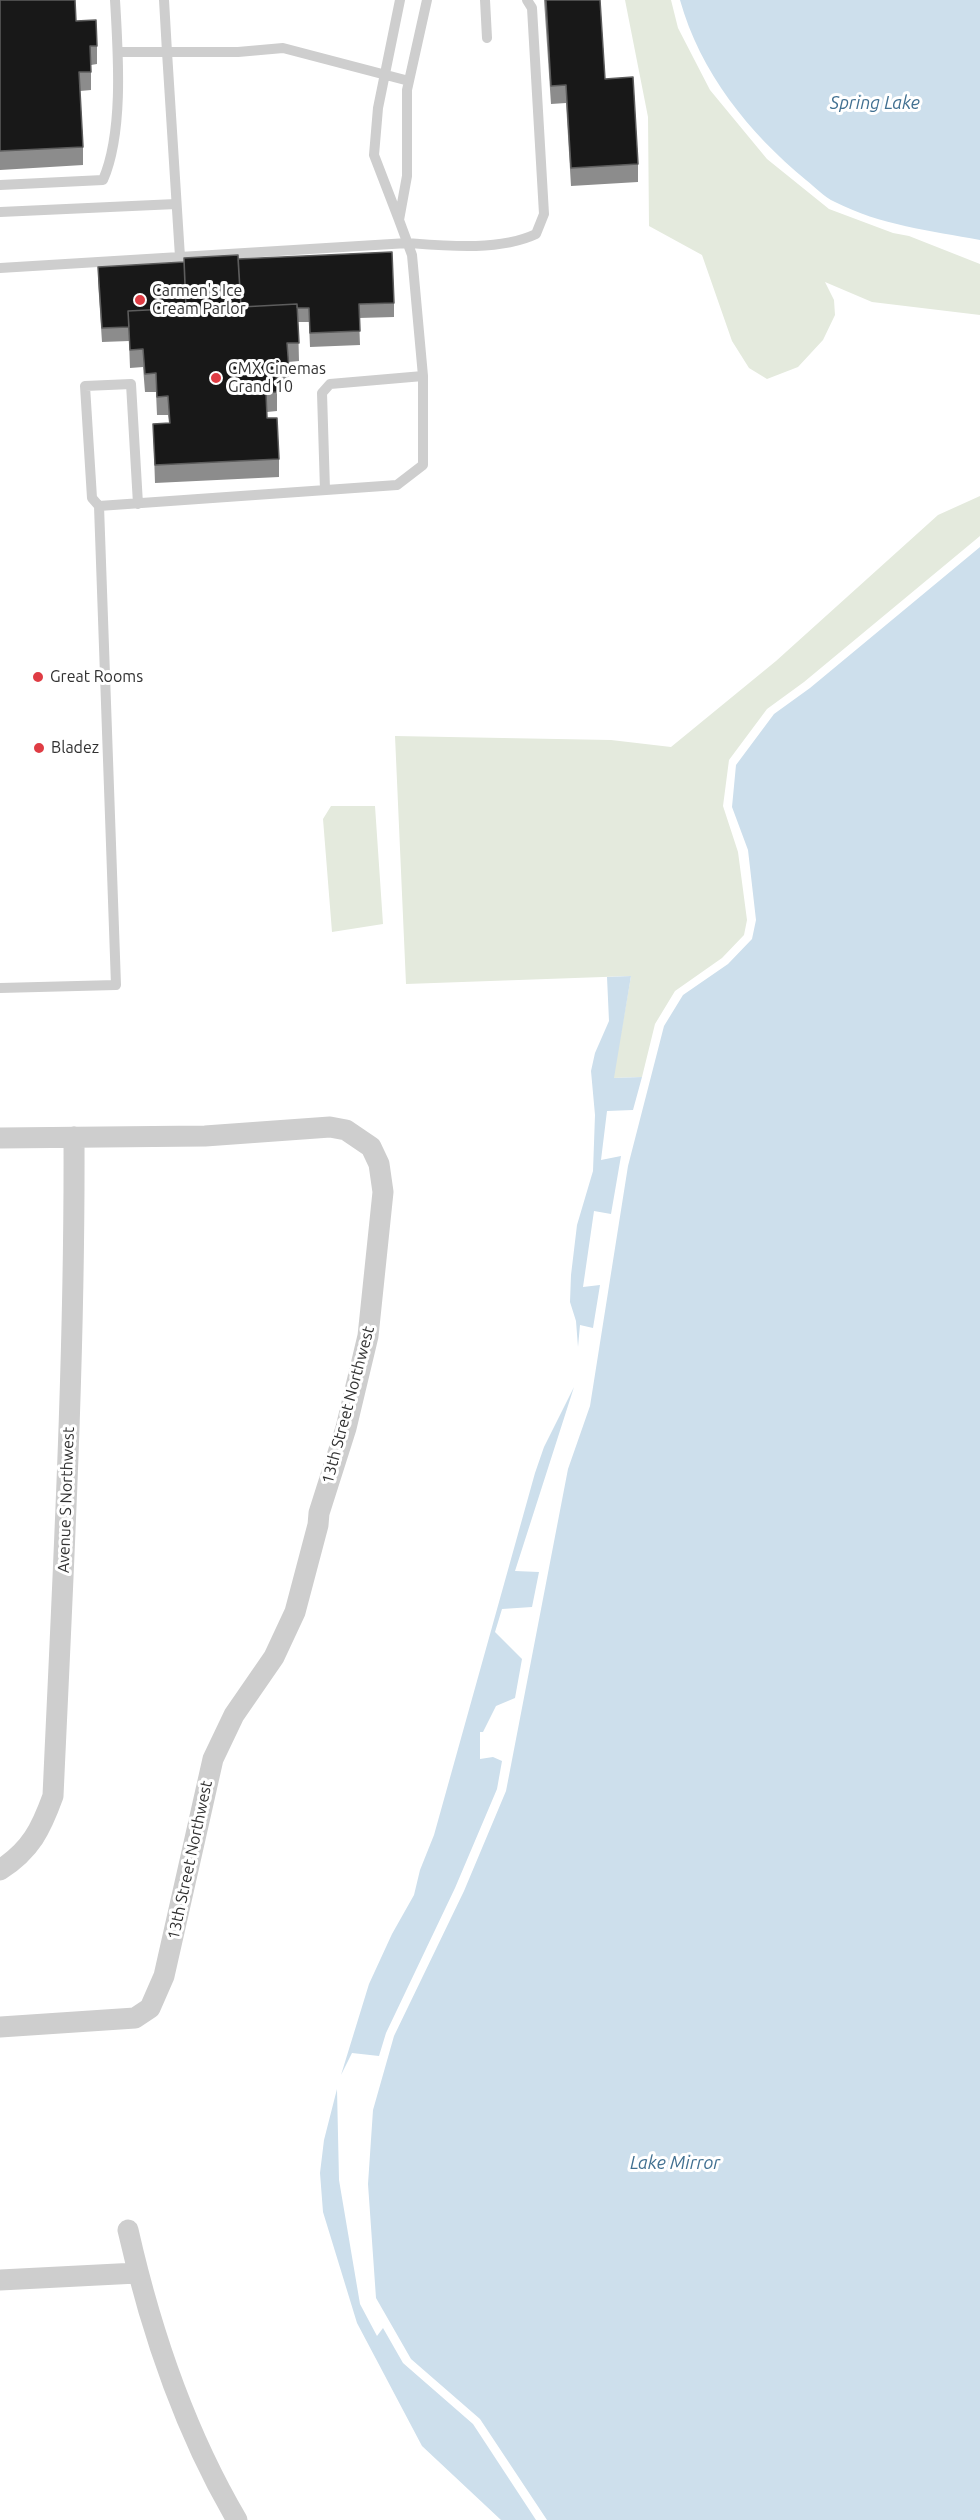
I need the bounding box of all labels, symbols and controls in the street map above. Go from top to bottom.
water label: Spring Lake [830,92,920,114]
place label: Carmen's Ice Cream Parlor [152,281,246,319]
marker: Carmen's Ice Cream Parlor [133,293,147,307]
place label: CMX Cinemas Grand 10 [228,359,326,397]
marker: CMX Cinemas Grand 10 [209,371,223,385]
place label: Great Rooms [50,667,143,687]
marker: Great Rooms [31,670,45,684]
place label: Bladez [51,738,99,758]
marker: Bladez [32,741,46,755]
street label: 13th Street Northwest [318,1324,378,1486]
street label: Avenue S Northwest [54,1427,78,1573]
street label: 13th Street Northwest [164,1779,216,1941]
water label: Lake Mirror [630,2152,720,2174]

